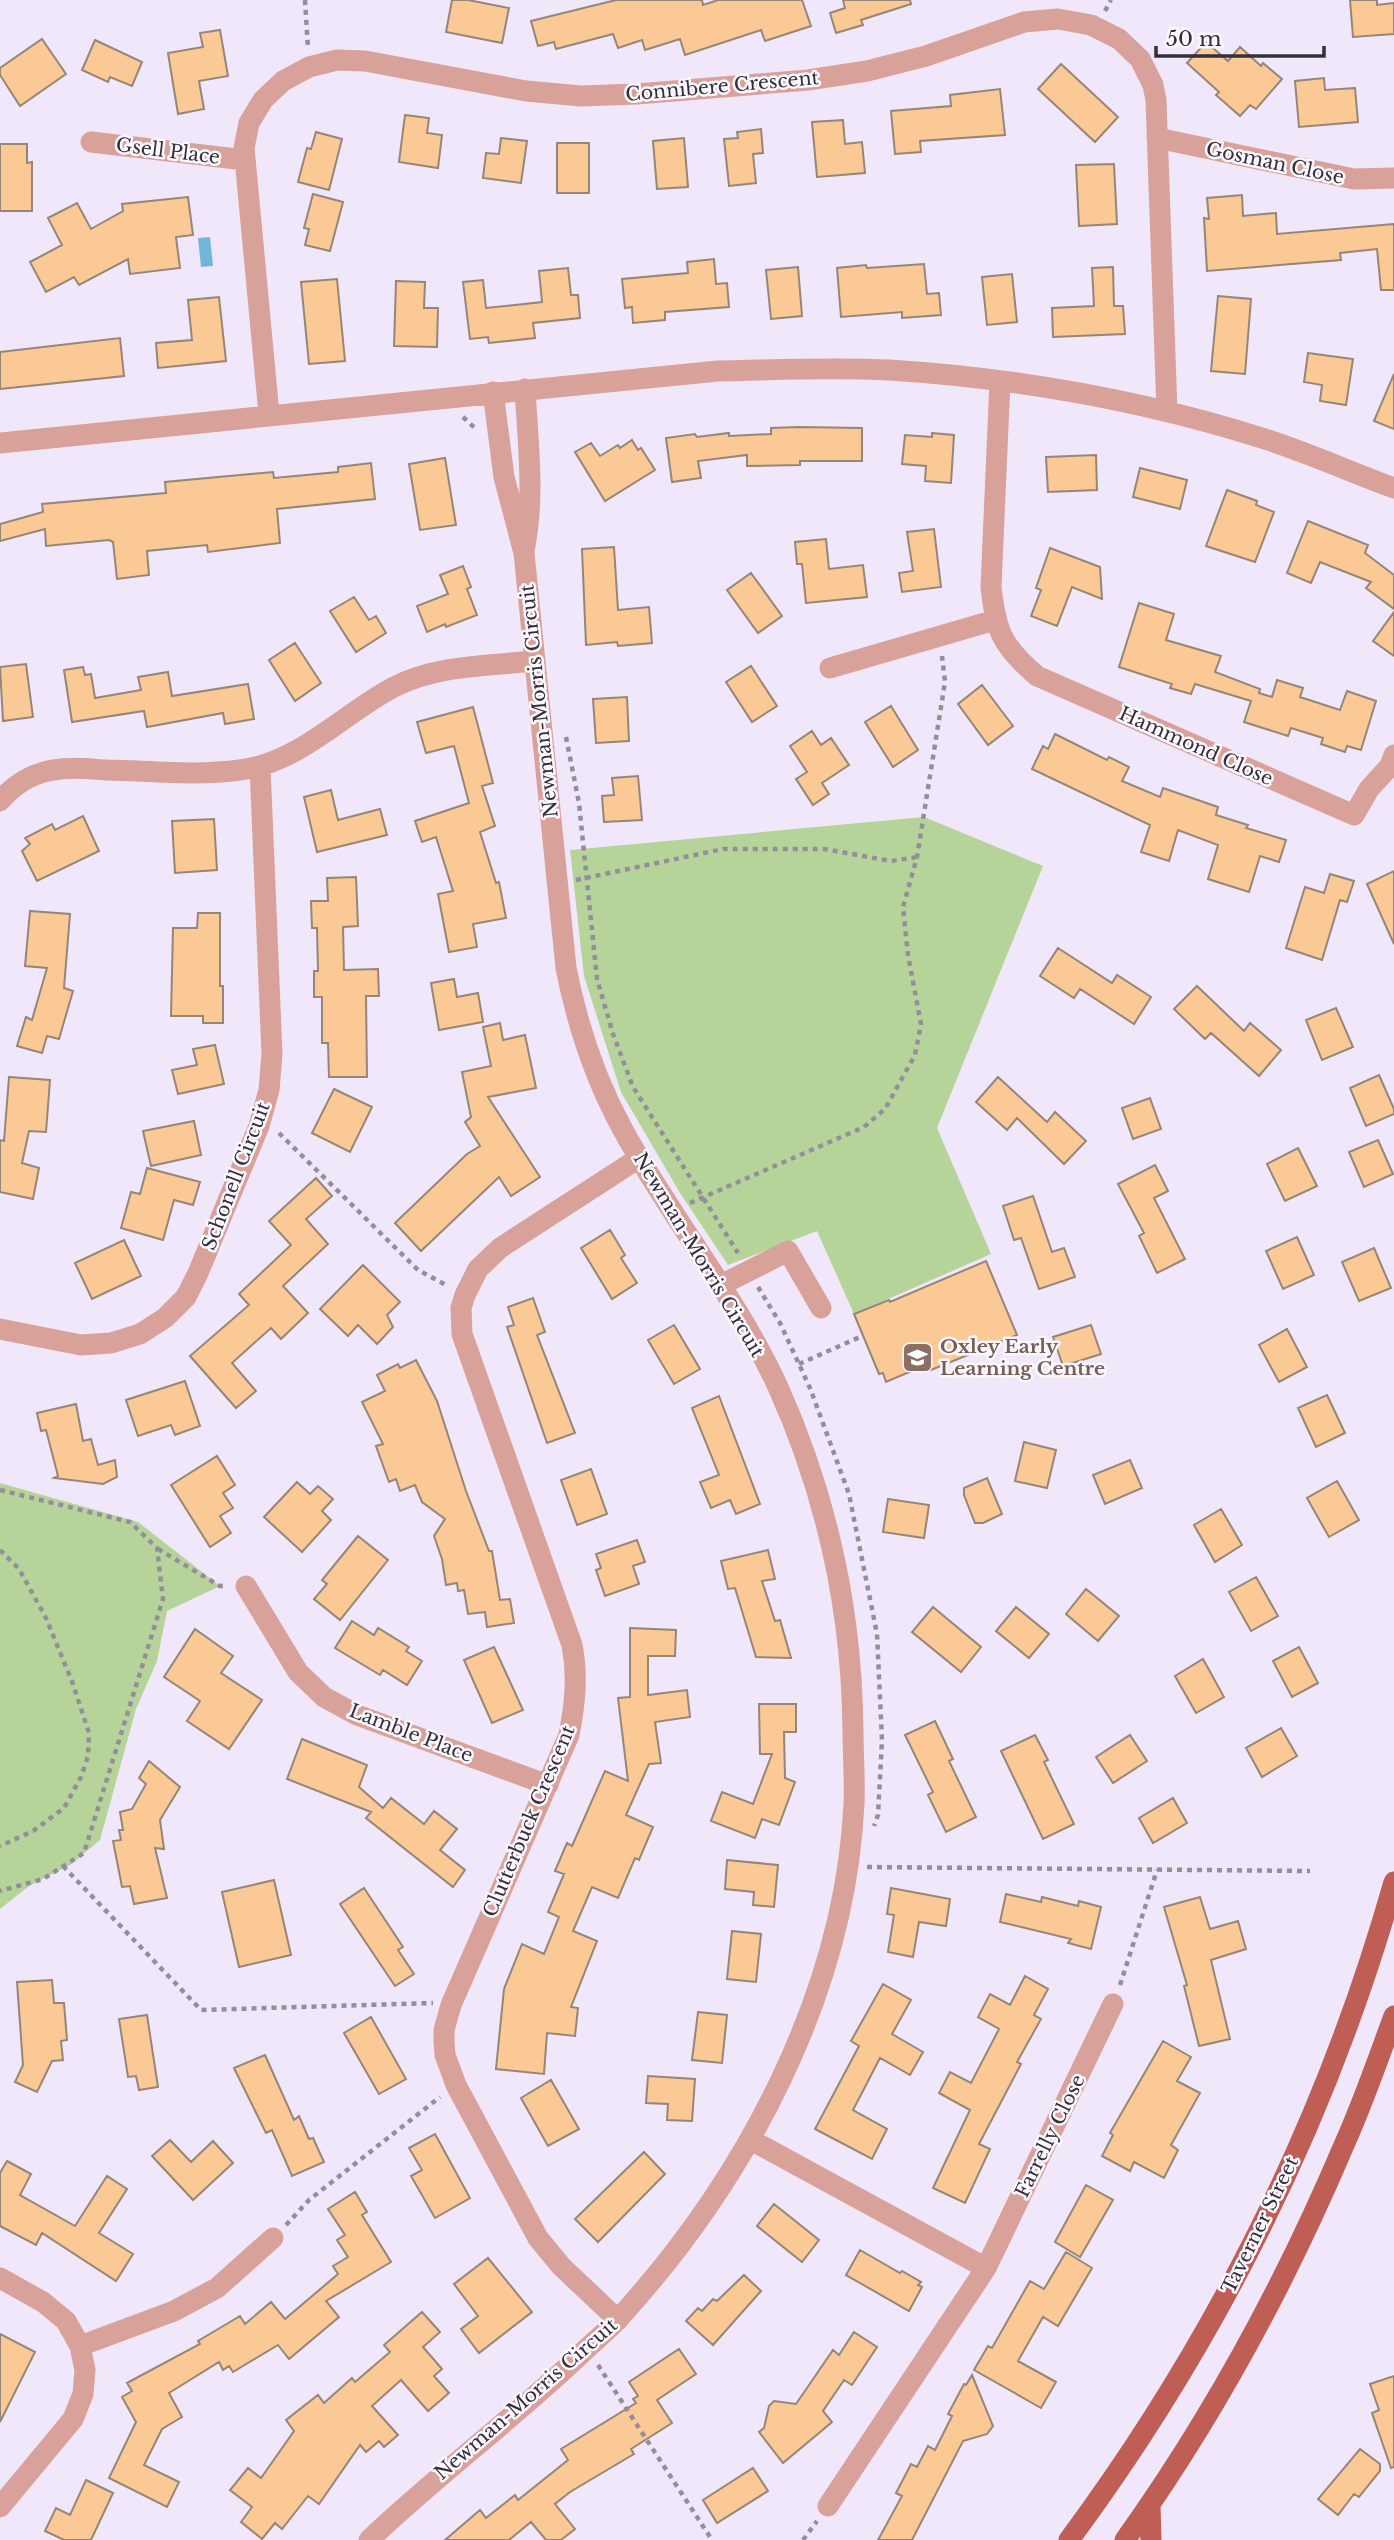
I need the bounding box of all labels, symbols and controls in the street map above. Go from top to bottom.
scale bar [1156,14,1324,58]
text: 50 m [1166,26,1222,52]
street label: Connibere Crescent [624,66,820,106]
street label: Gsell Place [115,133,221,169]
street label: Gosman Close [1204,137,1346,189]
street label: Newman-Morris Circuit [515,582,563,819]
street label: Hammond Close [1115,702,1277,790]
street label: Schonell Circuit [197,1098,275,1253]
street label: Newman-Morris Circuit [629,1149,770,1362]
place label: Oxley Early Learning Centre [940,1335,1105,1380]
school or university icon: Oxley Early Learning Centre [900,1340,934,1374]
street label: Lamble Place [346,1699,476,1767]
street label: Clutterbuck Crescent [478,1721,580,1920]
street label: Farrelly Close [1010,2071,1090,2201]
street label: Taverner Street [1217,2152,1304,2297]
street label: Newman-Morris Circuit [430,2313,623,2485]

